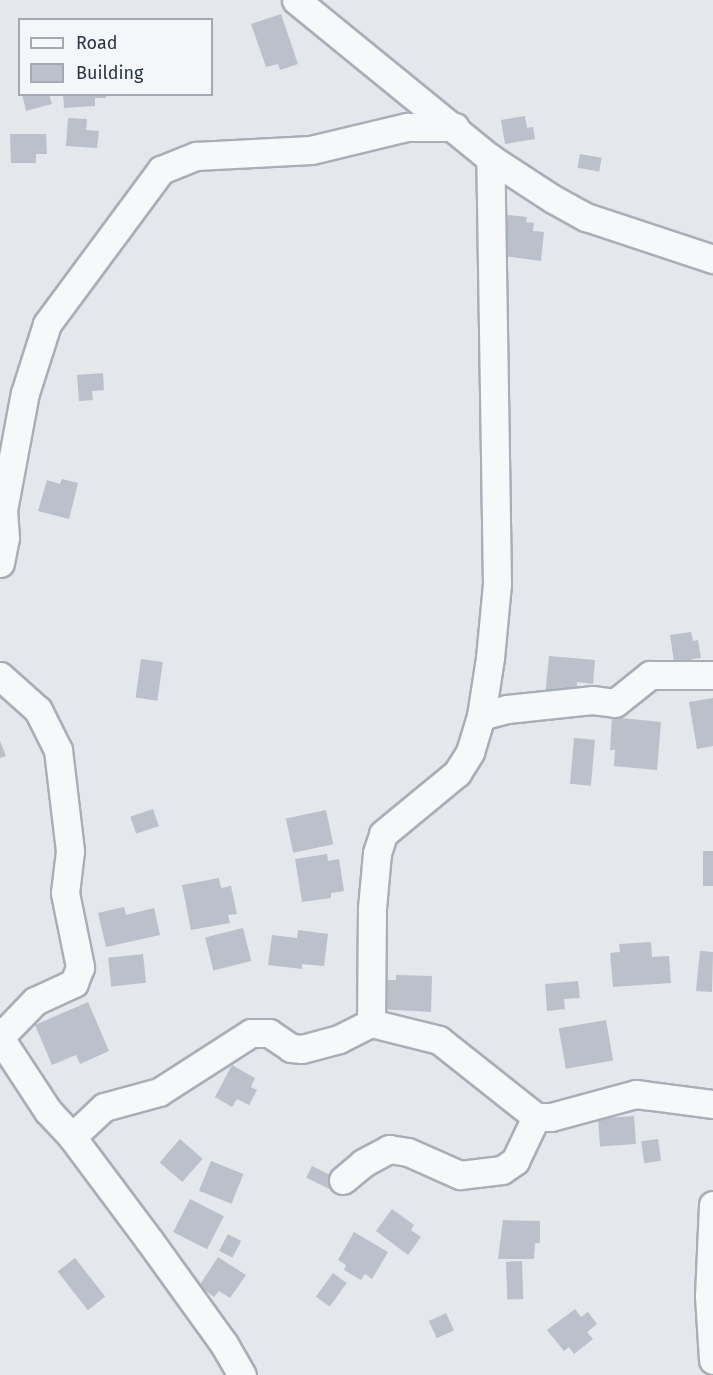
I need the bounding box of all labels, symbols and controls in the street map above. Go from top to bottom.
legend [18,18,213,96]
text: Road [76,32,118,54]
text: Building [76,62,143,84]

